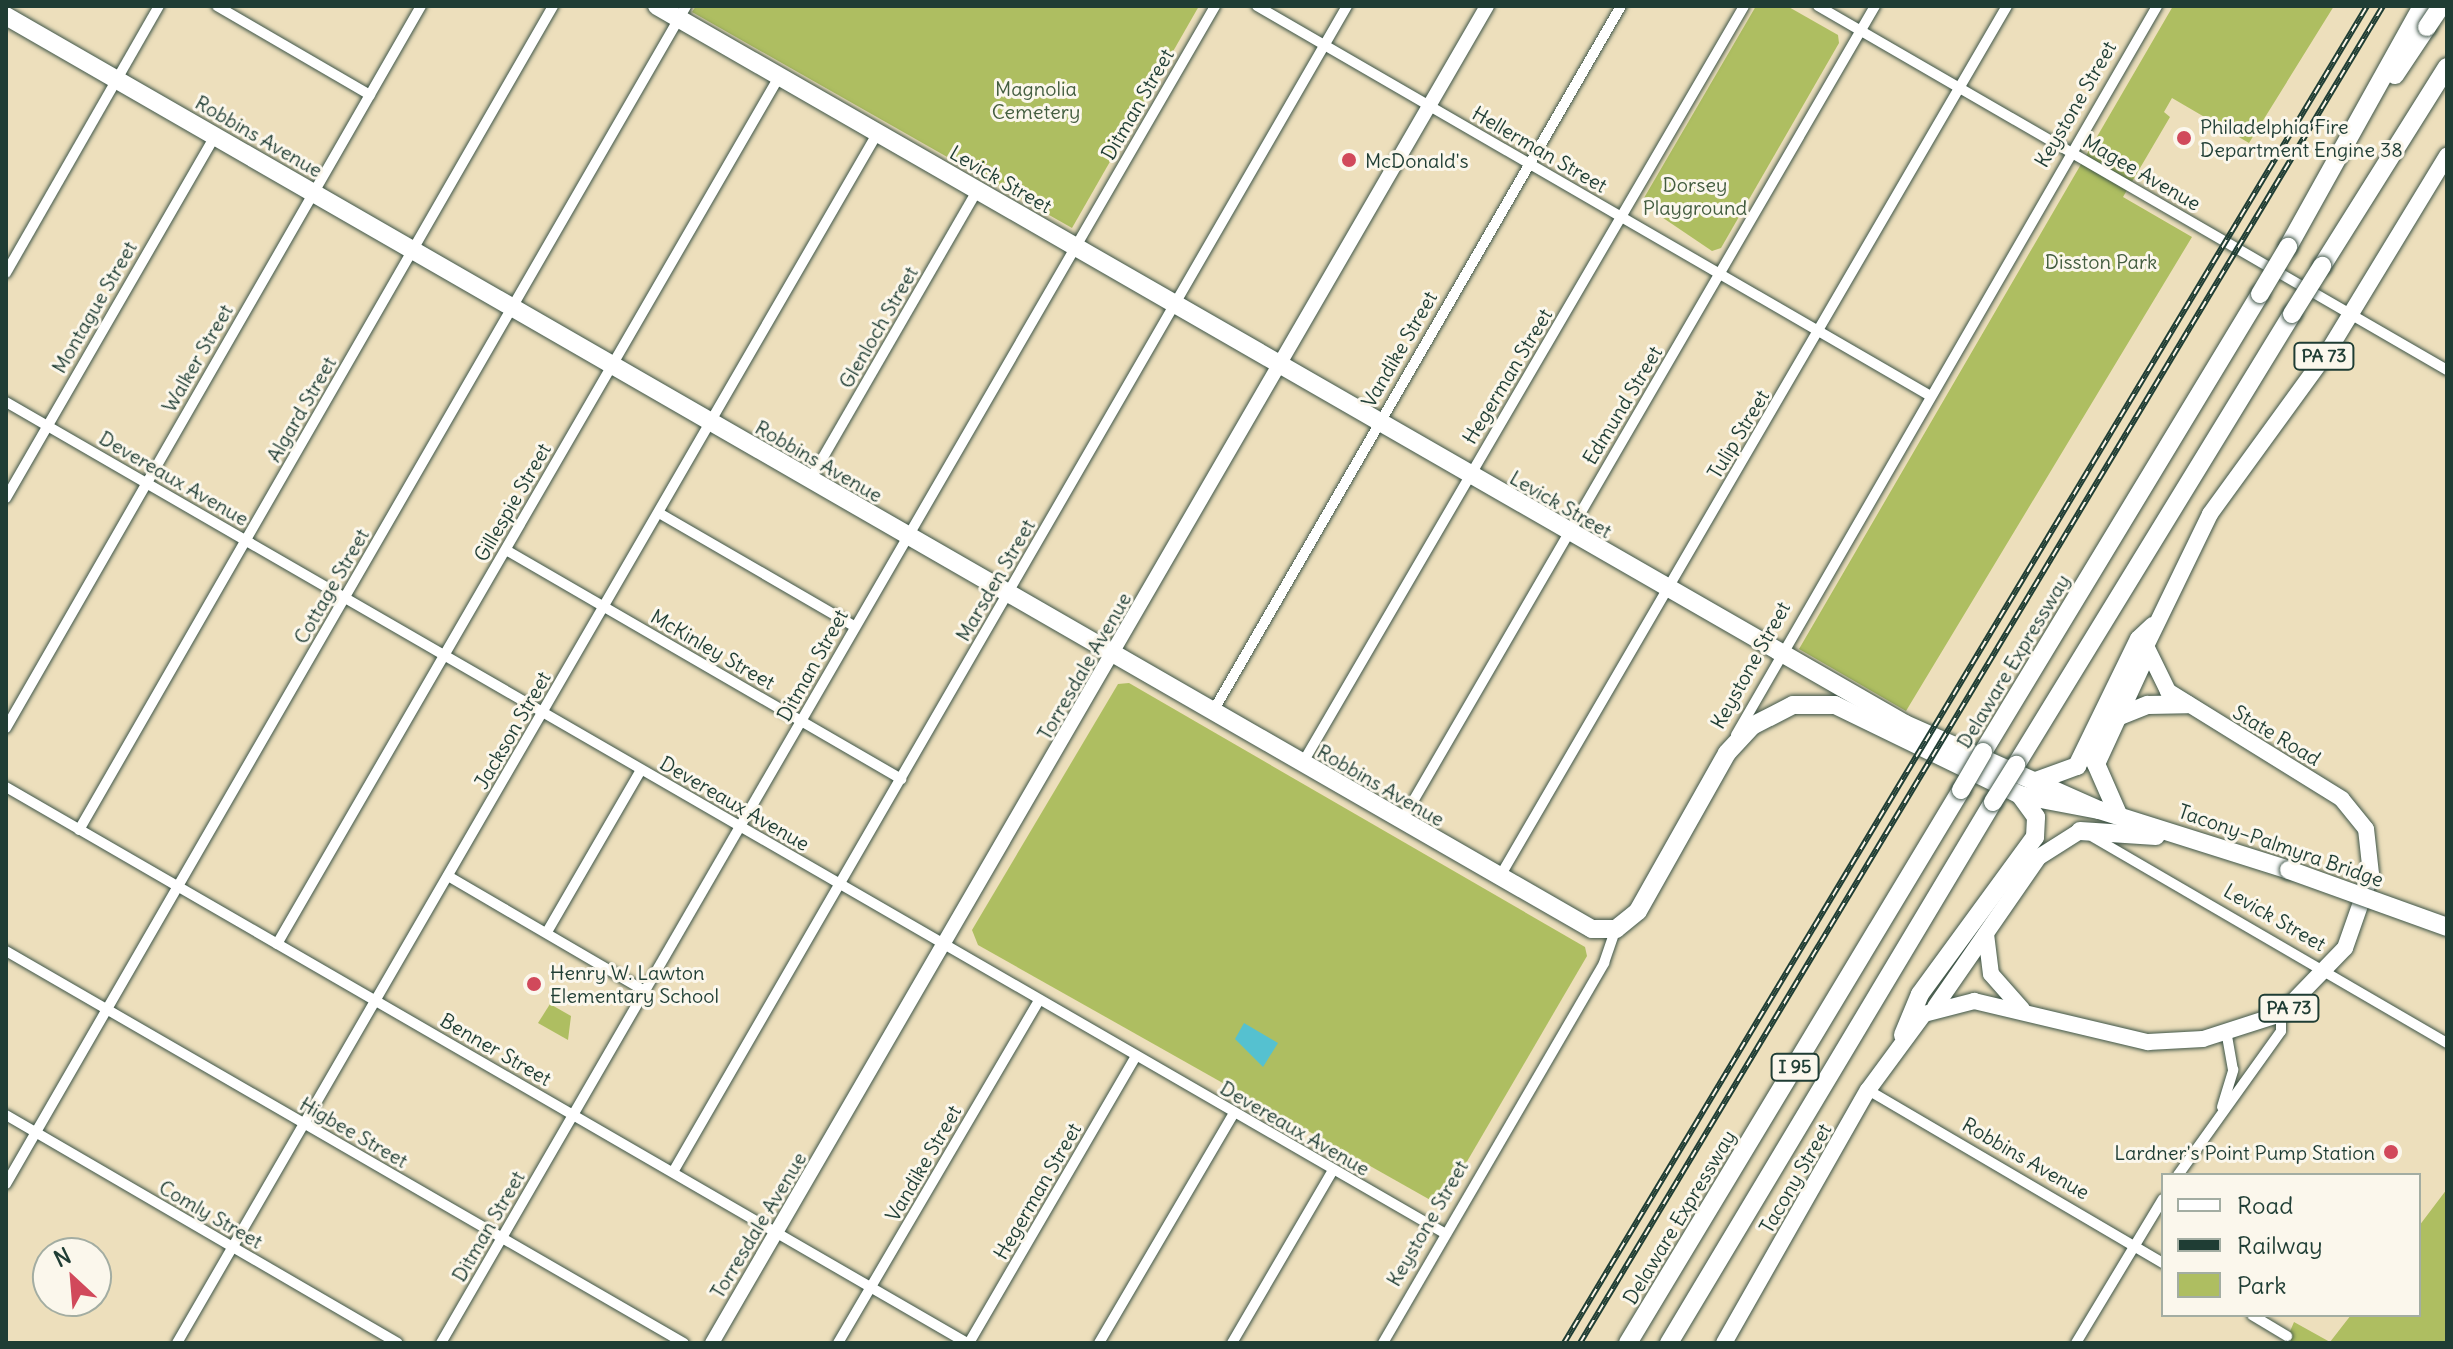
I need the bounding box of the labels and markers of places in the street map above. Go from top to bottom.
place label: Philadelphia Fire Department Engine 38 [2200,114,2403,161]
marker: Philadelphia Fire Department Engine 38 [2175,129,2193,147]
place label: McDonald's [1365,148,1469,172]
marker: McDonald's [1340,151,1358,169]
place label: Henry W. Lawton Elementary School [550,960,719,1007]
marker: Henry W. Lawton Elementary School [525,975,543,993]
place label: Lardner's Point Pump Station [2114,1140,2375,1164]
marker: Lardner's Point Pump Station [2382,1143,2400,1161]

